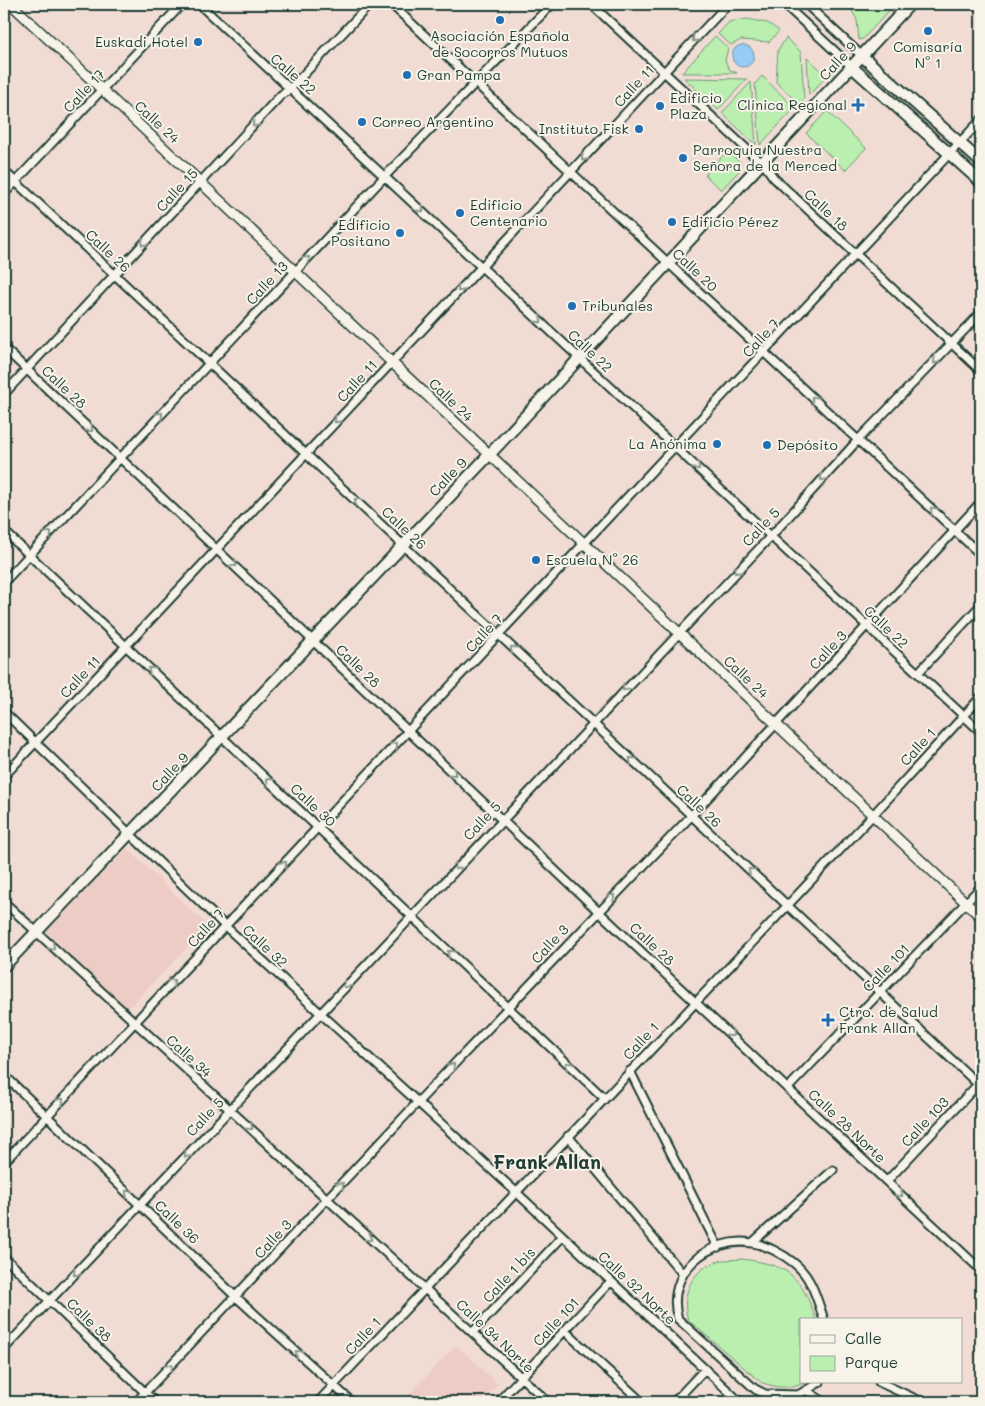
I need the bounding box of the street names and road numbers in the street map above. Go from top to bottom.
street label: Calle 9 [815,37,861,84]
street label: Calle 22 [267,49,320,99]
street label: Calle 11 [609,60,658,111]
street label: Calle 17 [59,65,109,116]
street label: Calle 24 [131,96,184,148]
street label: Calle 15 [152,164,202,216]
street label: Calle 18 [800,184,852,235]
street label: Calle 26 [82,225,135,276]
street label: Calle 20 [669,244,722,296]
street label: Calle 13 [241,257,292,309]
street label: Calle 7 [738,314,784,361]
street label: Calle 22 [564,325,617,376]
street label: Calle 11 [332,355,381,406]
street label: Calle 28 [38,361,91,412]
street label: Calle 24 [425,374,478,426]
street label: Calle 9 [424,453,471,500]
street label: Calle 26 [378,502,431,553]
street label: Calle 5 [738,503,784,550]
street label: Calle 22 [860,601,913,652]
street label: Calle 7 [461,609,507,656]
street label: Calle 3 [805,626,851,673]
street label: Calle 28 [332,640,385,692]
street label: Calle 11 [55,651,104,702]
street label: Calle 24 [720,651,773,703]
street label: Calle 1 [895,724,940,770]
street label: Calle 9 [147,748,193,795]
street label: Calle 30 [286,779,340,831]
street label: Calle 26 [673,780,726,831]
street label: Calle 5 [459,797,505,844]
street label: Calle 7 [183,904,229,951]
street label: Calle 28 [626,918,679,969]
street label: Calle 32 [239,920,292,971]
street label: Calle 3 [527,920,573,967]
street label: Calle 101 [858,939,913,996]
street label: Calle 1 [618,1018,663,1064]
street label: Calle 34 [162,1030,217,1082]
street label: Calle 28 Norte [804,1085,890,1167]
street label: Calle 5 [182,1093,228,1140]
street label: Calle 103 [897,1093,953,1151]
street label: Calle 36 [151,1196,204,1248]
street label: Calle 3 [250,1215,296,1262]
street label: Calle 1 bis [478,1243,539,1307]
street label: Calle 32 Norte [594,1247,680,1329]
street label: Calle 101 [528,1293,583,1350]
street label: Calle 38 [63,1294,116,1346]
street label: Calle 34 Norte [452,1294,538,1377]
street label: Calle 1 [340,1313,385,1359]

